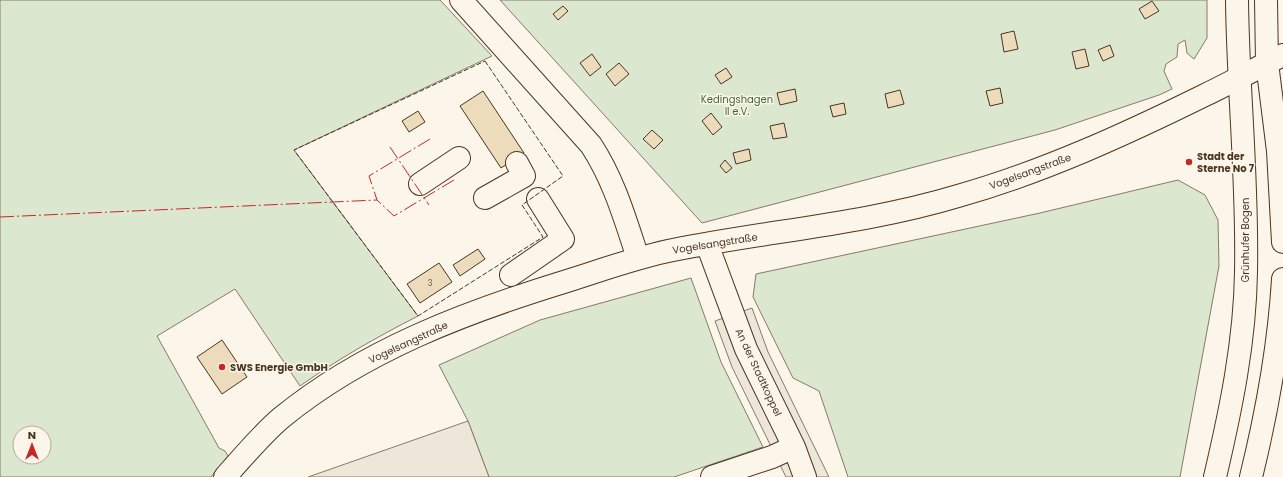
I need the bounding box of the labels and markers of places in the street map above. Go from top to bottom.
place label: Stadt der Sterne No 7 [1197,149,1255,176]
marker: Stadt der Sterne No 7 [1184,157,1194,167]
place label: SWS Energie GmbH [230,360,328,375]
marker: SWS Energie GmbH [217,362,227,372]

